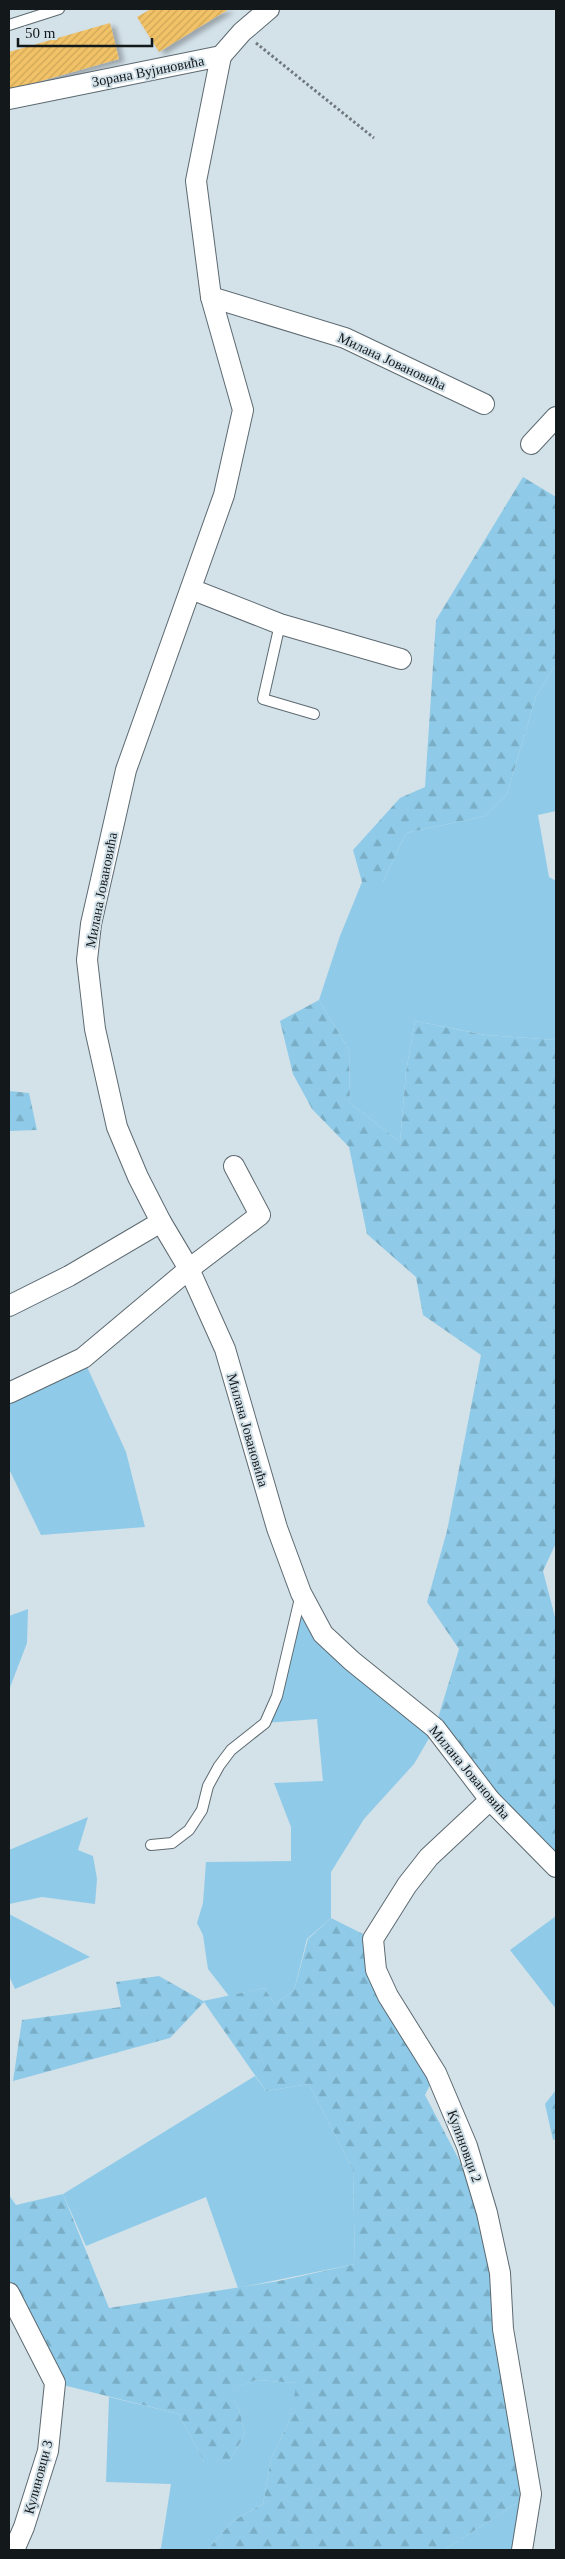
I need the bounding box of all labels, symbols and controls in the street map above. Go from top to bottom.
scale bar [18,15,151,47]
text: 50 m [25,25,56,41]
street label: Зорана Вујиновића [91,53,206,90]
street label: Милана Јовановића [335,330,449,393]
street label: Милана Јовановића [83,830,120,949]
street label: Милана Јовановића [224,1372,271,1489]
street label: Милана Јовановића [426,1723,514,1823]
street label: Кулиновци 2 [445,2108,485,2184]
street label: Кулиновци 3 [21,2439,56,2516]

